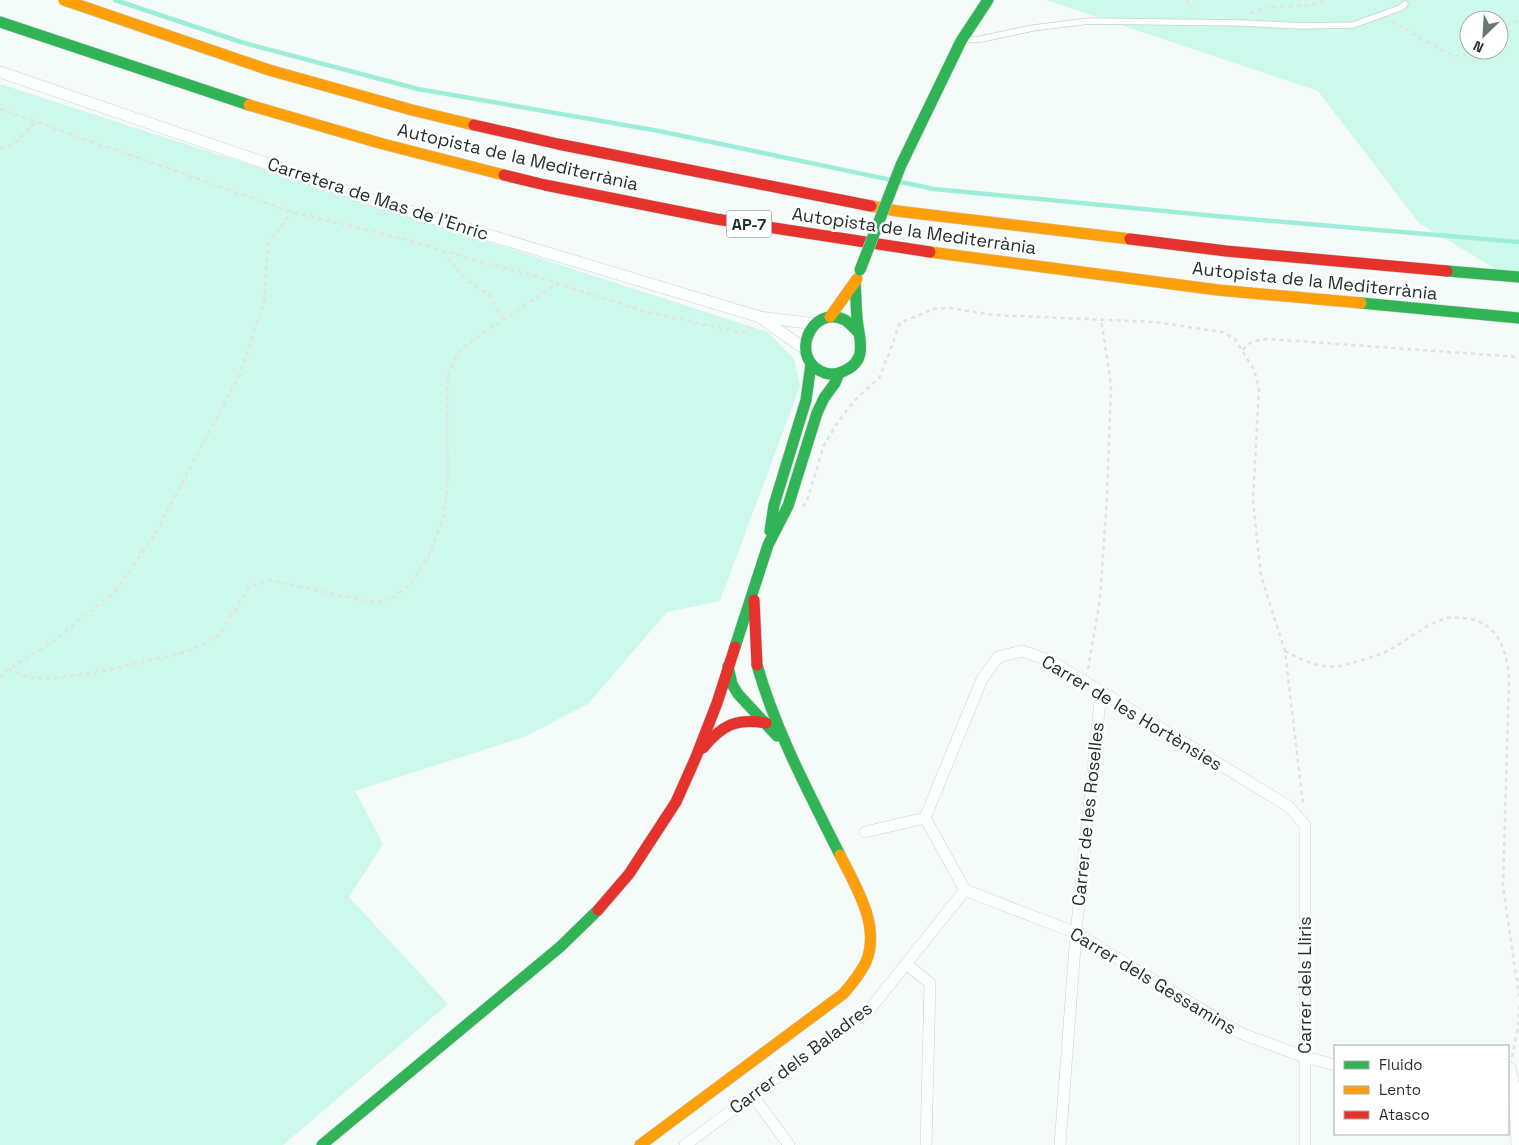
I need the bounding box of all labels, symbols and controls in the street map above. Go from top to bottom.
north arrow [1459,10,1509,60]
text: N [1470,37,1487,57]
street label: Autopista de la Mediterrània [395,118,641,195]
street label: Carretera de Mas de l'Enric [265,152,492,245]
street label: Autopista de la Mediterrània [790,202,1038,259]
road number: AP-7 [726,210,772,238]
street label: Autopista de la Mediterrània [1191,256,1439,305]
street label: Carrer de les Hortènsies [1038,649,1227,776]
street label: Carrer de les Roselles [1066,721,1109,907]
street label: Carrer dels Lliris [1293,916,1316,1054]
street label: Carrer dels Gessamins [1066,922,1241,1039]
street label: Carrer dels Baladres [725,996,877,1119]
legend [1334,1045,1509,1135]
text: Fluido [1379,1055,1423,1074]
text: Lento [1379,1080,1421,1099]
text: Atasco [1379,1105,1430,1124]

